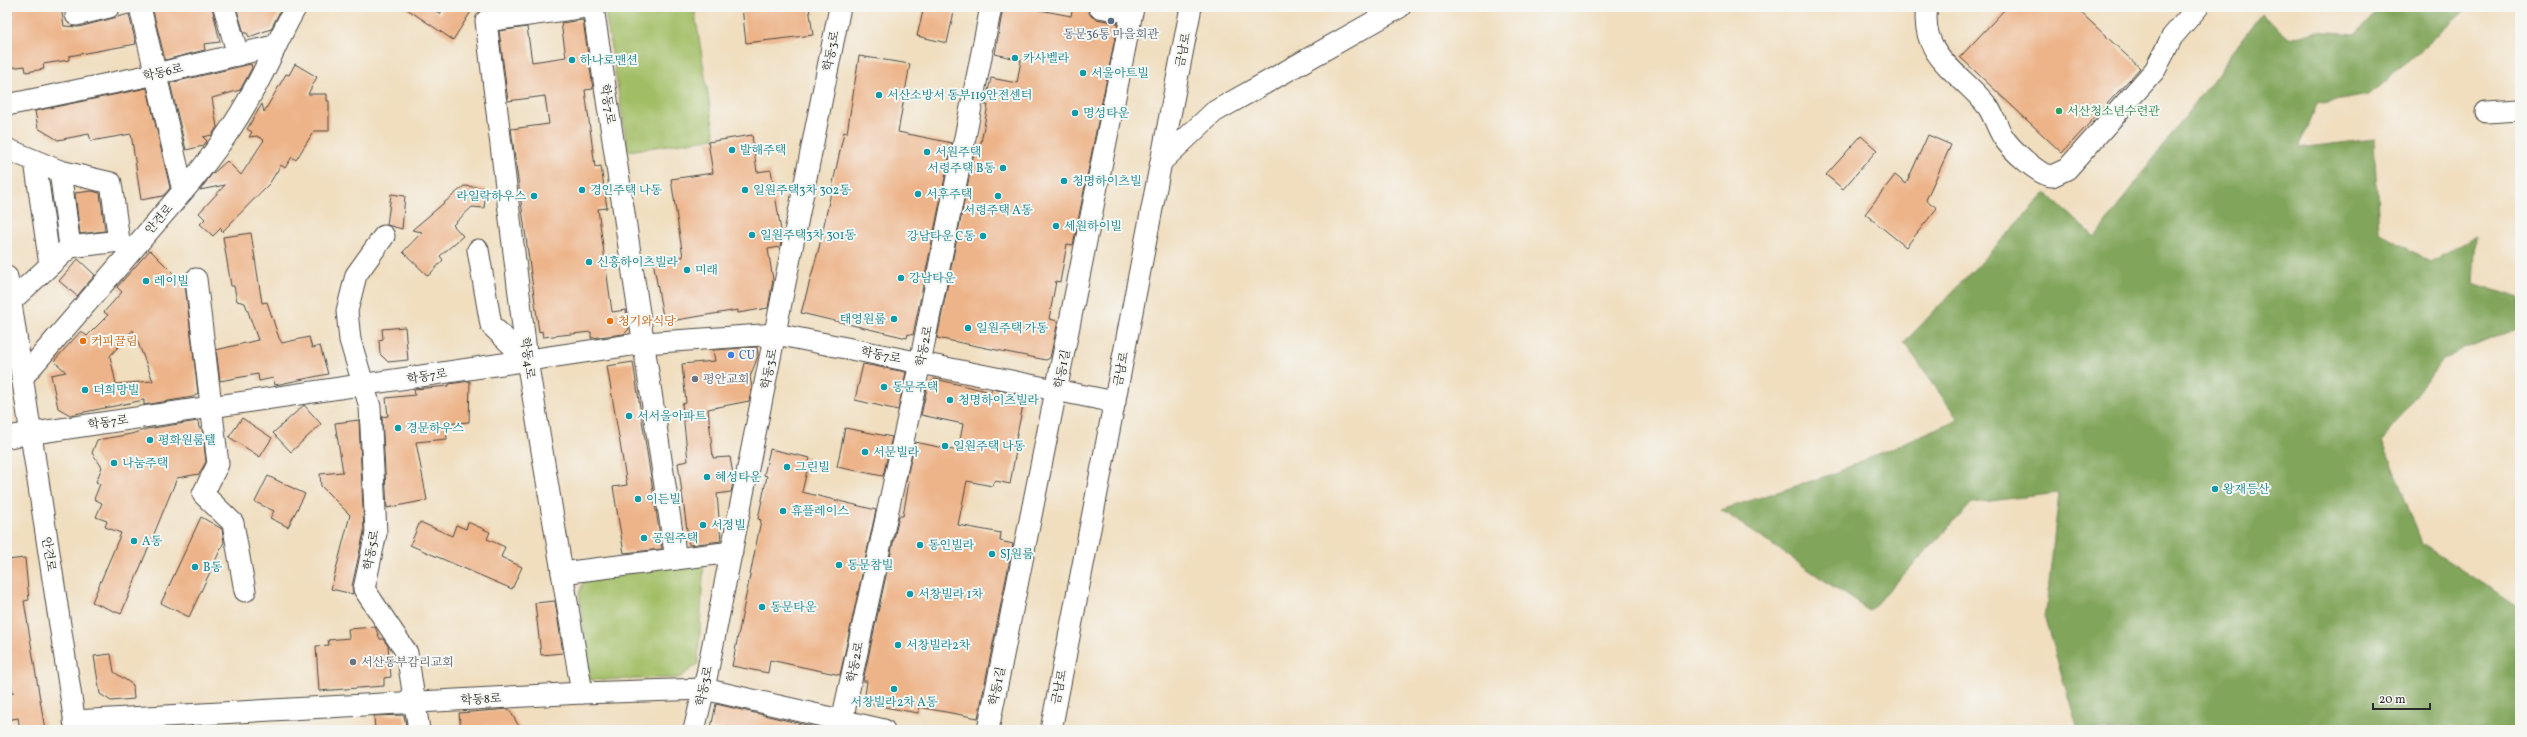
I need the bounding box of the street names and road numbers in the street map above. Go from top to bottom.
street label: 학동3로 [820,29,844,73]
street label: 금남로 [1173,31,1195,69]
street label: 학동6로 [142,60,185,85]
street label: 학동7로 [596,83,618,126]
street label: 안견로 [142,201,177,238]
street label: 학동2로 [913,324,937,368]
street label: 학동4로 [516,336,538,380]
street label: 학동7로 [859,344,903,368]
street label: 학동3로 [758,347,782,391]
street label: 학동1길 [1051,348,1075,390]
street label: 금남로 [1111,350,1133,388]
street label: 학동7로 [406,366,449,388]
street label: 학동7로 [87,412,130,434]
street label: 학동5로 [361,528,383,572]
street label: 안견로 [37,536,59,573]
street label: 학동2로 [844,640,868,684]
street label: 학동3로 [693,664,717,708]
street label: 학동1길 [986,665,1010,707]
street label: 금남로 [1049,668,1071,706]
street label: 학동8로 [460,691,502,709]

